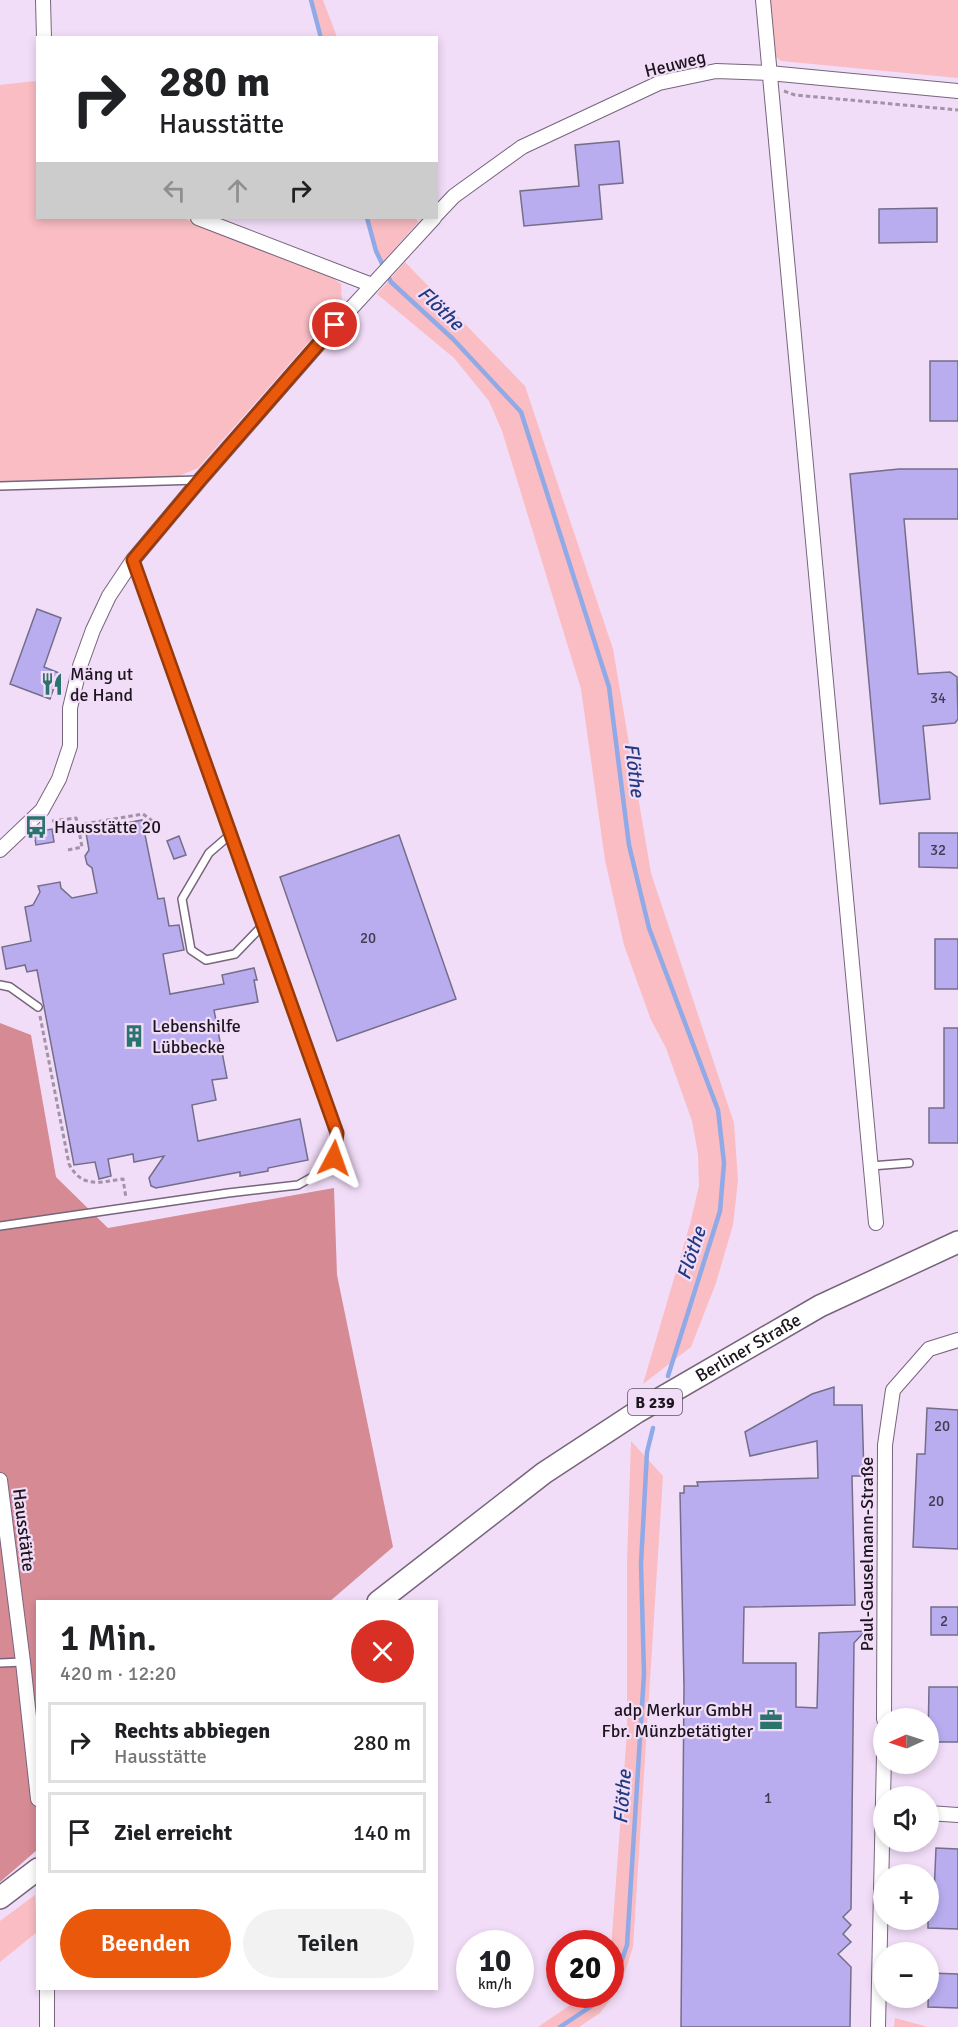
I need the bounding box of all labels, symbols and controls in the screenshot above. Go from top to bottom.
street label: Heuweg [642,46,708,82]
text: 280 m [159,57,270,108]
icon: right [60,60,138,138]
text: Hausstätte [159,108,284,141]
icon: left [158,174,191,207]
icon: ahead [221,174,254,207]
icon: right [284,174,317,207]
water label: Flöthe [412,281,470,337]
pin [309,299,360,350]
icon: arrive [318,308,351,341]
place label: Mäng ut de Hand [70,663,133,706]
restaurant icon: Mäng ut de Hand [39,671,65,697]
house number: 34 [930,689,946,707]
water label: Flöthe [619,742,650,799]
bus stop icon: Hausstätte 20 [23,814,49,840]
place label: Hausstätte 20 [54,816,161,838]
house number: 32 [930,841,946,859]
house number: 20 [360,929,376,947]
place label: Lebenshilfe Lübbecke [152,1015,241,1058]
building icon: Lebenshilfe Lübbecke [121,1023,147,1049]
position arrow [302,1126,366,1190]
water label: Flöthe [671,1223,712,1283]
street label: Berliner Straße [692,1308,805,1387]
road number: B 239 [628,1389,682,1415]
house number: 20 [934,1417,950,1435]
street label: Paul-Gauselmann-Straße [856,1457,878,1651]
street label: Hausstätte [8,1487,40,1573]
house number: 20 [928,1492,944,1510]
house number: 2 [940,1612,948,1630]
text: 1 Min. [60,1616,157,1661]
button: close [351,1620,414,1683]
text: 420 m · 12:20 [60,1661,176,1686]
place label: adp Merkur GmbH Fbr. Münzbetätigter [601,1699,753,1742]
office icon: adp Merkur GmbH Fbr. Münzbetätigter [758,1707,784,1733]
north arrow [873,1708,939,1774]
map controls [873,1708,939,2008]
text: Rechts abbiegen [114,1717,270,1744]
icon: right [63,1726,96,1759]
text: 280 m [353,1729,411,1756]
text: Hausstätte [114,1744,207,1769]
water label: Flöthe [608,1768,637,1825]
button: sound [873,1786,939,1852]
house number: 1 [764,1789,772,1807]
icon: arrive [63,1816,96,1849]
text: Ziel erreicht [114,1819,232,1846]
text: 140 m [353,1819,411,1846]
button: + [873,1864,939,1930]
button: Beenden [60,1909,231,1978]
button: Teilen [243,1909,414,1978]
speed limit sign: 20 [546,1930,624,2008]
button: − [873,1942,939,2008]
text: 10 [479,1943,511,1980]
text: km/h [478,1975,512,1993]

